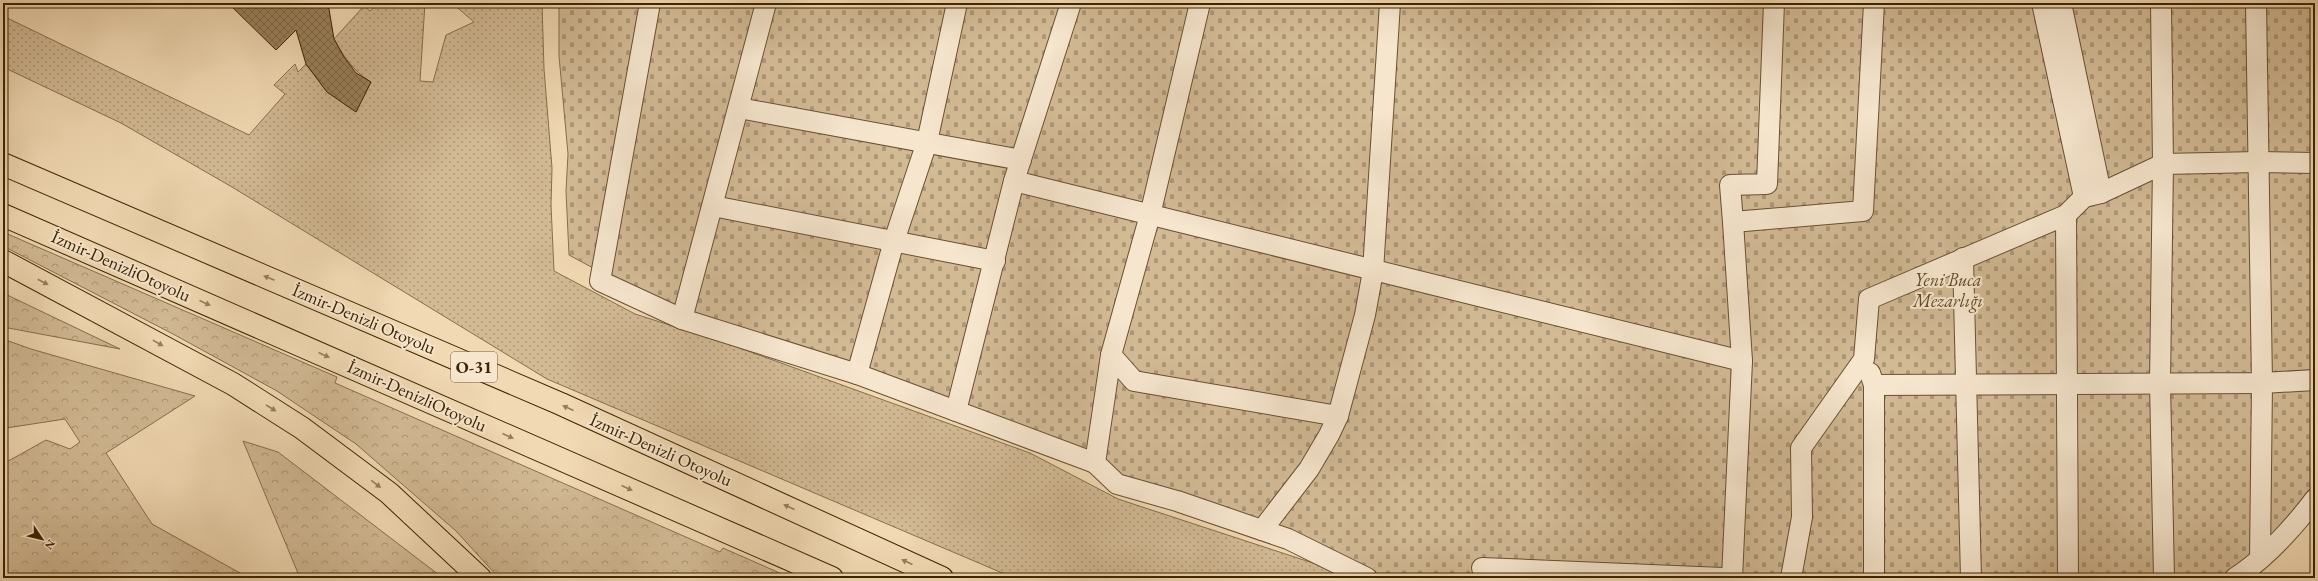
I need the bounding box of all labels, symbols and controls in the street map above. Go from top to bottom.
street label: İzmir-DenizliOtoyolu [48,225,195,307]
park label: Yeni Buca Mezarlığı [1912,268,1983,313]
one-way arrow [263,274,275,280]
street label: İzmir-Denizli Otoyolu [289,278,440,359]
one-way arrow [37,279,49,286]
one-way arrow [200,300,211,306]
one-way arrow [152,340,164,346]
road number: O-31 [451,352,497,382]
one-way arrow [319,353,331,359]
street label: İzmir-DenizliOtoyolu [344,355,491,437]
one-way arrow [265,404,277,411]
one-way arrow [562,405,574,411]
street label: İzmir-Denizli Otoyolu [586,408,737,491]
one-way arrow [502,433,514,439]
one-way arrow [371,479,382,488]
one-way arrow [621,485,632,491]
one-way arrow [783,504,794,510]
north arrow [22,519,62,559]
text: N [42,537,58,552]
one-way arrow [901,559,912,565]

